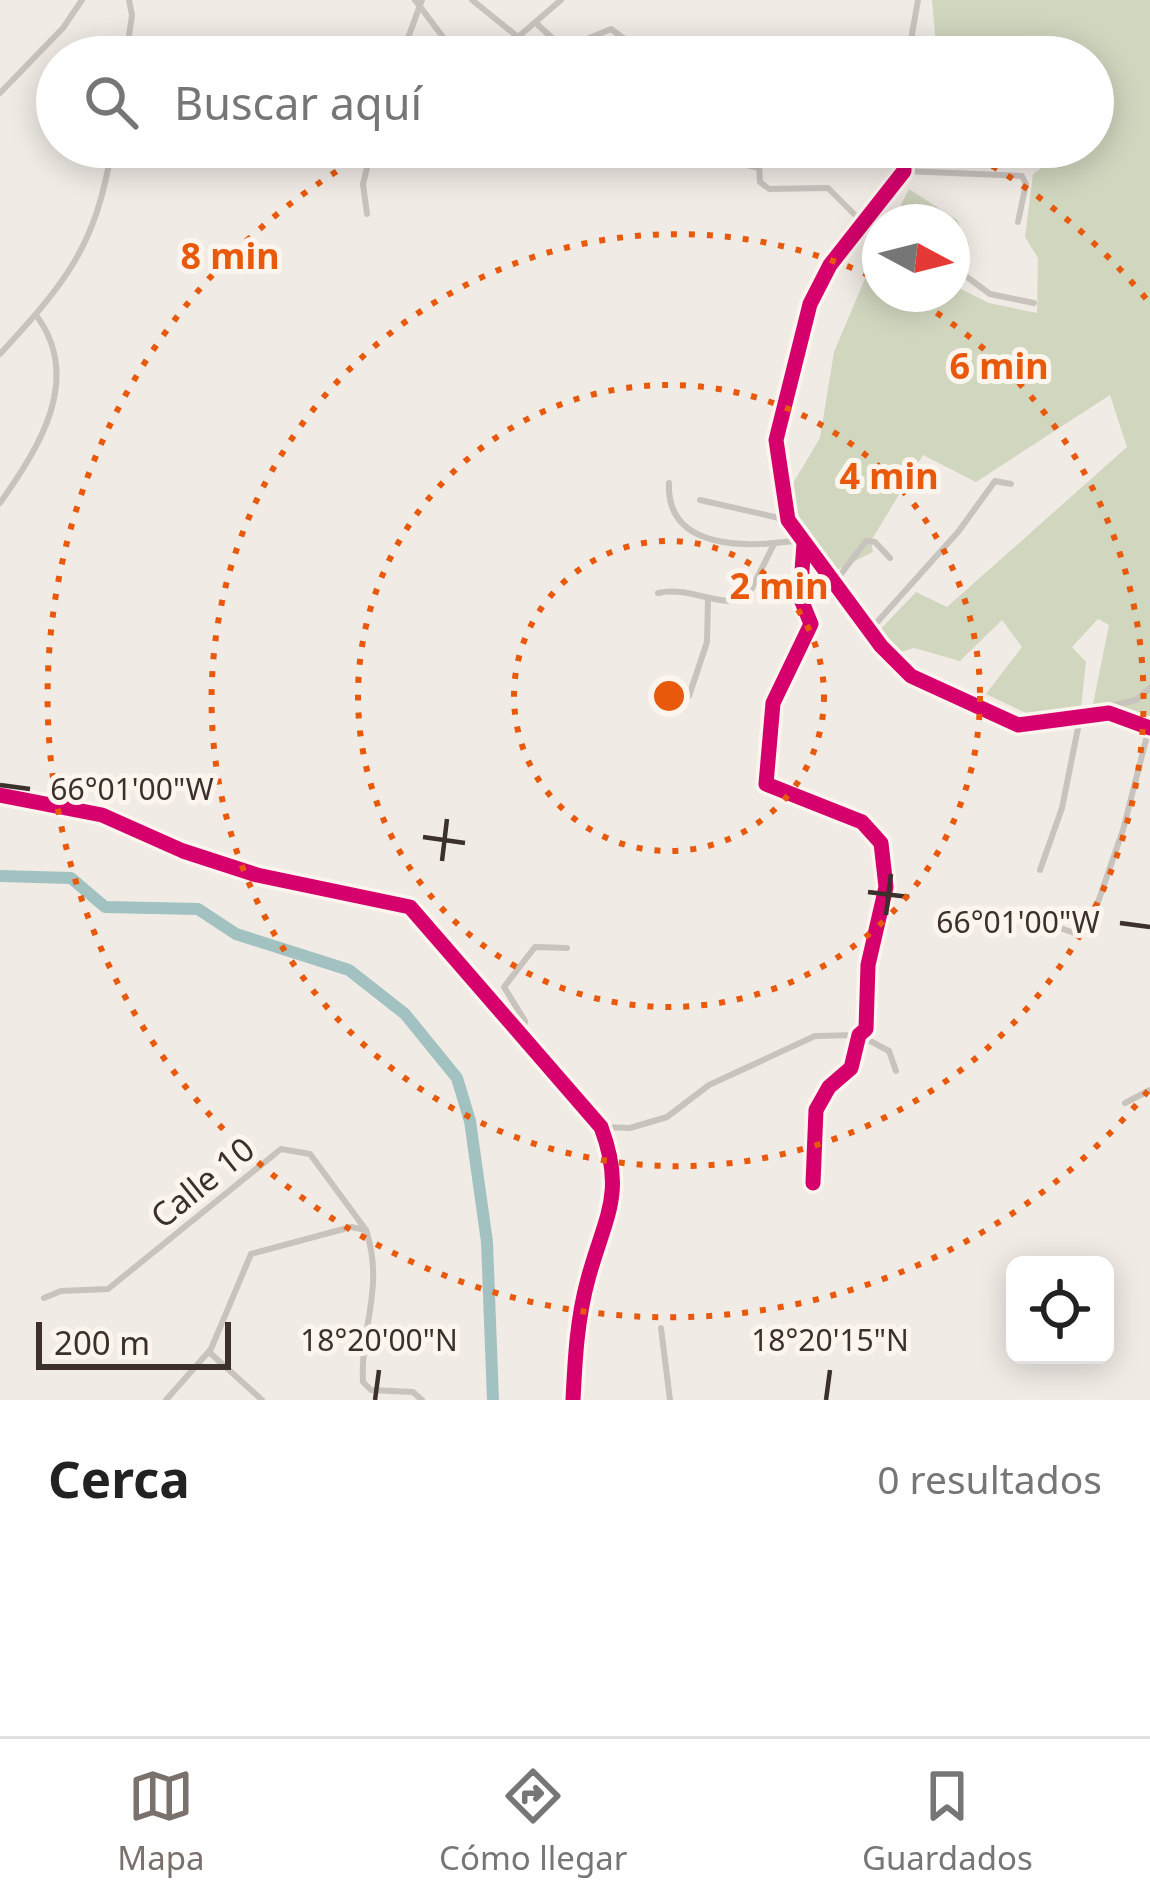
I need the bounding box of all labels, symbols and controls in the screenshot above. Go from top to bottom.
search box [36,36,1114,168]
icon: search [78,69,144,135]
text: Buscar aquí [174,72,422,133]
north arrow [862,204,970,312]
text: 8 min [180,231,280,280]
text: 6 min [949,341,1049,390]
text: 4 min [839,451,939,500]
text: 2 min [729,561,829,610]
centre of rings [648,675,690,717]
text: 66°01'00"W [50,768,214,809]
text: 66°01'00"W [936,901,1100,942]
street label: Calle 10 [141,1126,263,1238]
map controls [1006,1256,1114,1364]
button: locate [1006,1256,1114,1364]
scale bar [36,1316,231,1369]
text: 18°20'00"N [300,1319,458,1360]
text: 18°20'15"N [751,1319,909,1360]
text: 200 m [54,1320,150,1365]
text: Cerca [48,1443,190,1513]
text: 0 resultados [877,1452,1102,1505]
tab: Mapa [117,1763,205,1880]
tab: Cómo llegar [439,1763,627,1880]
tab: Guardados [862,1763,1033,1880]

